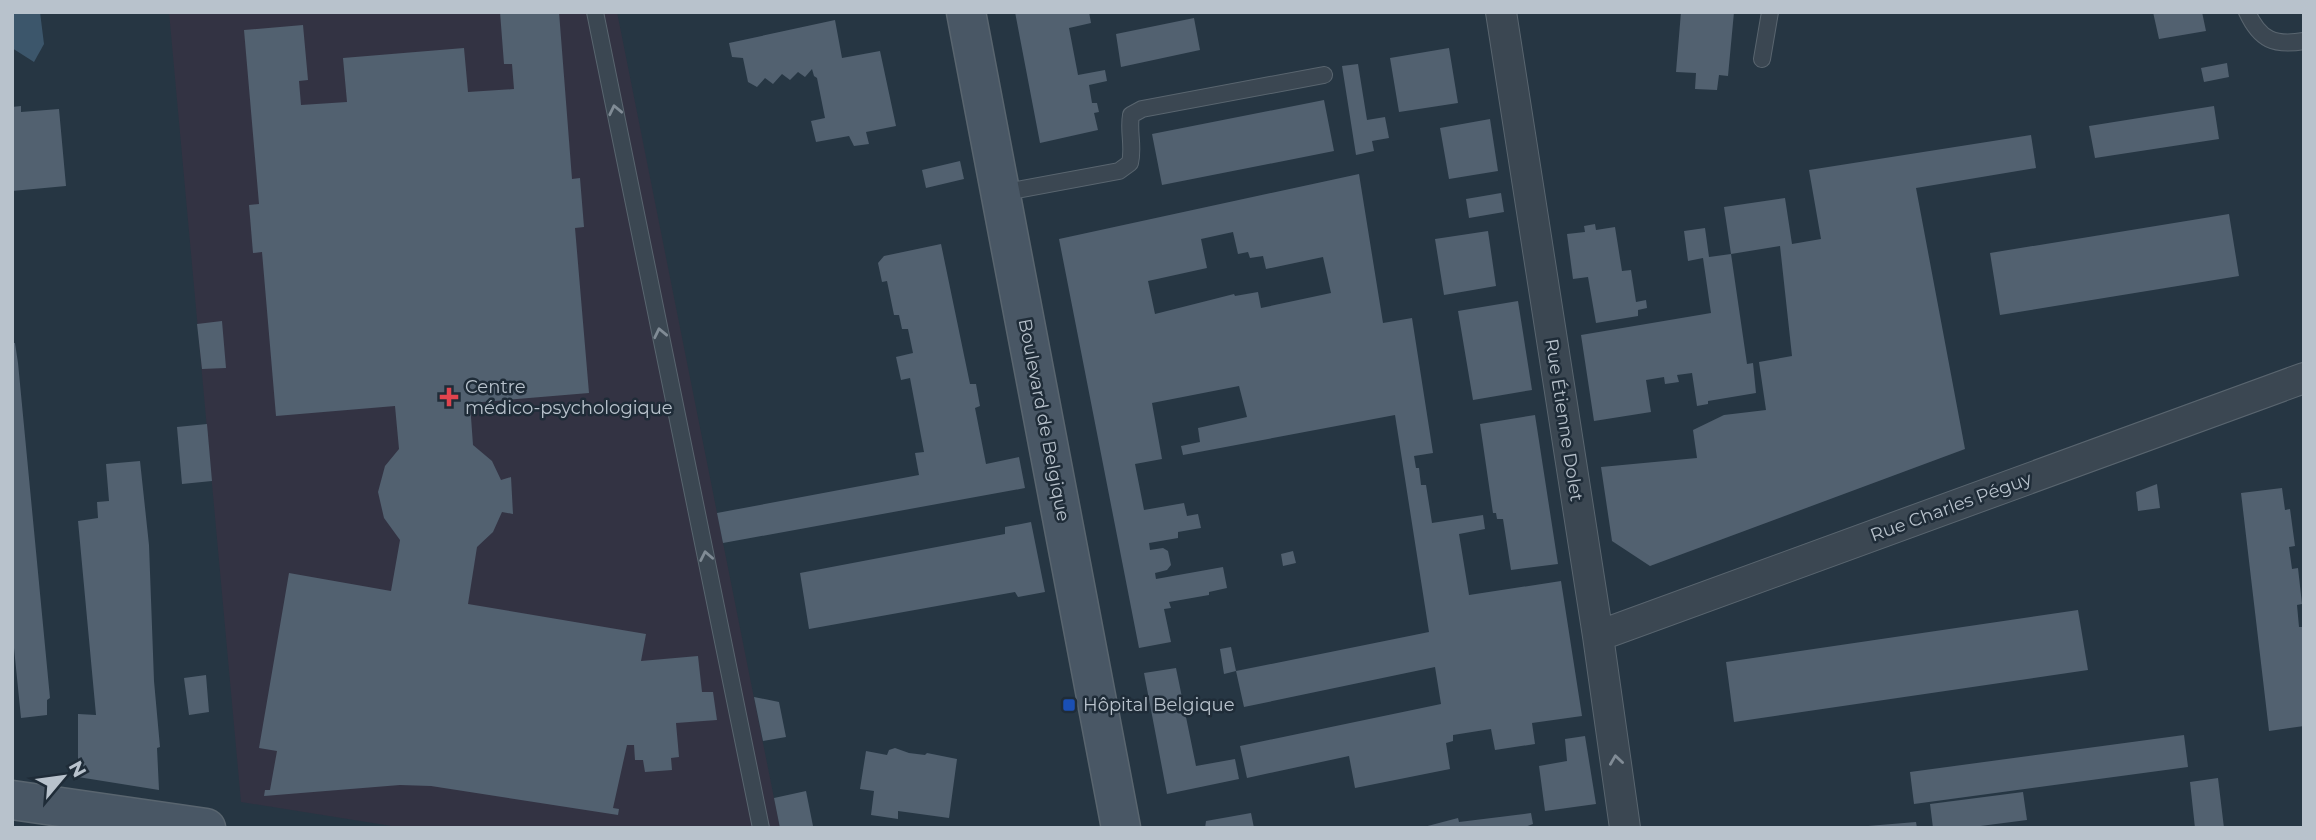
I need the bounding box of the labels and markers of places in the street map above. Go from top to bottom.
place label: Centre médico-psychologique [465,376,673,419]
marker: Centre médico-psychologique [439,387,459,407]
place label: Hôpital Belgique [1083,694,1235,716]
marker: Hôpital Belgique [1061,697,1077,713]

